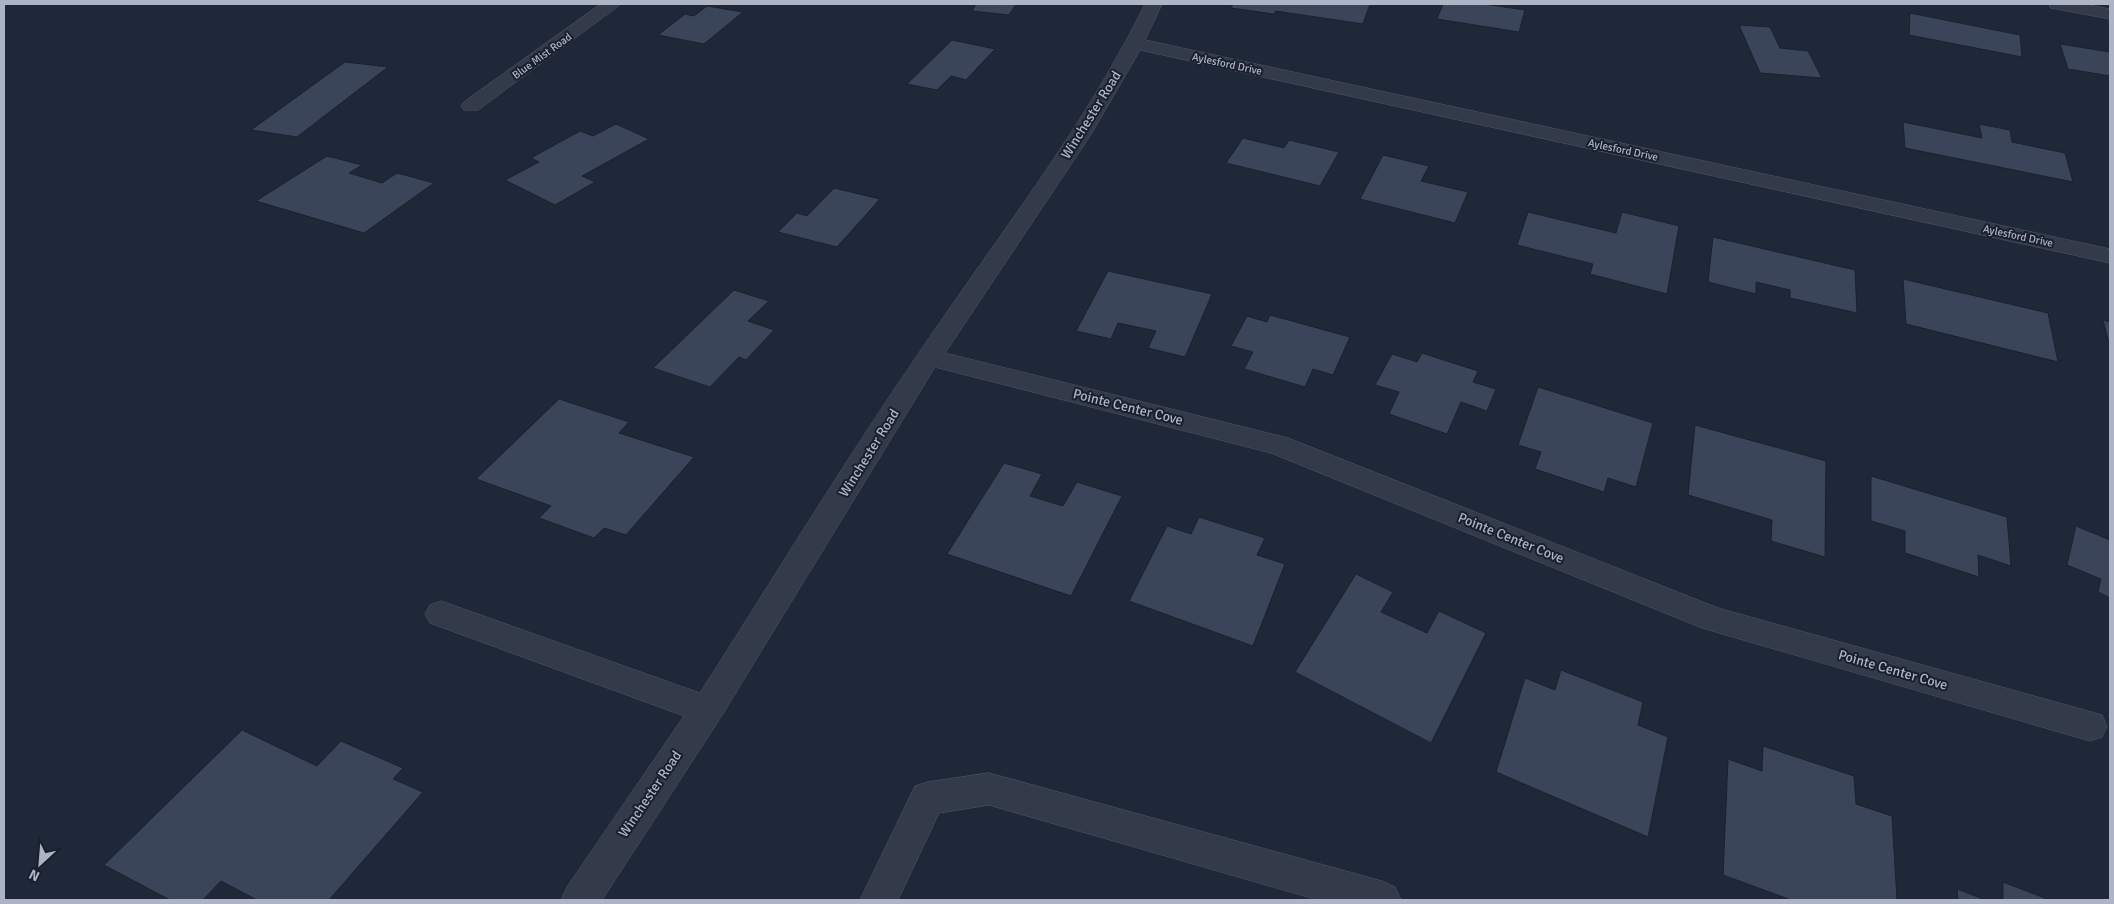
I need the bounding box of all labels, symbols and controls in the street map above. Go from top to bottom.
street label: Blue Mist Road [510,30,574,82]
street label: Aylesford Drive [1191,50,1263,78]
street label: Winchester Road [1057,68,1125,162]
street label: Aylesford Drive [1587,136,1659,164]
street label: Aylesford Drive [1982,222,2054,250]
street label: Pointe Center Cove [1071,385,1185,429]
street label: Winchester Road [835,406,903,500]
street label: Pointe Center Cove [1456,509,1566,567]
street label: Pointe Center Cove [1836,646,1950,694]
street label: Winchester Road [615,748,685,840]
north arrow [15,839,65,889]
text: N [26,865,43,885]

